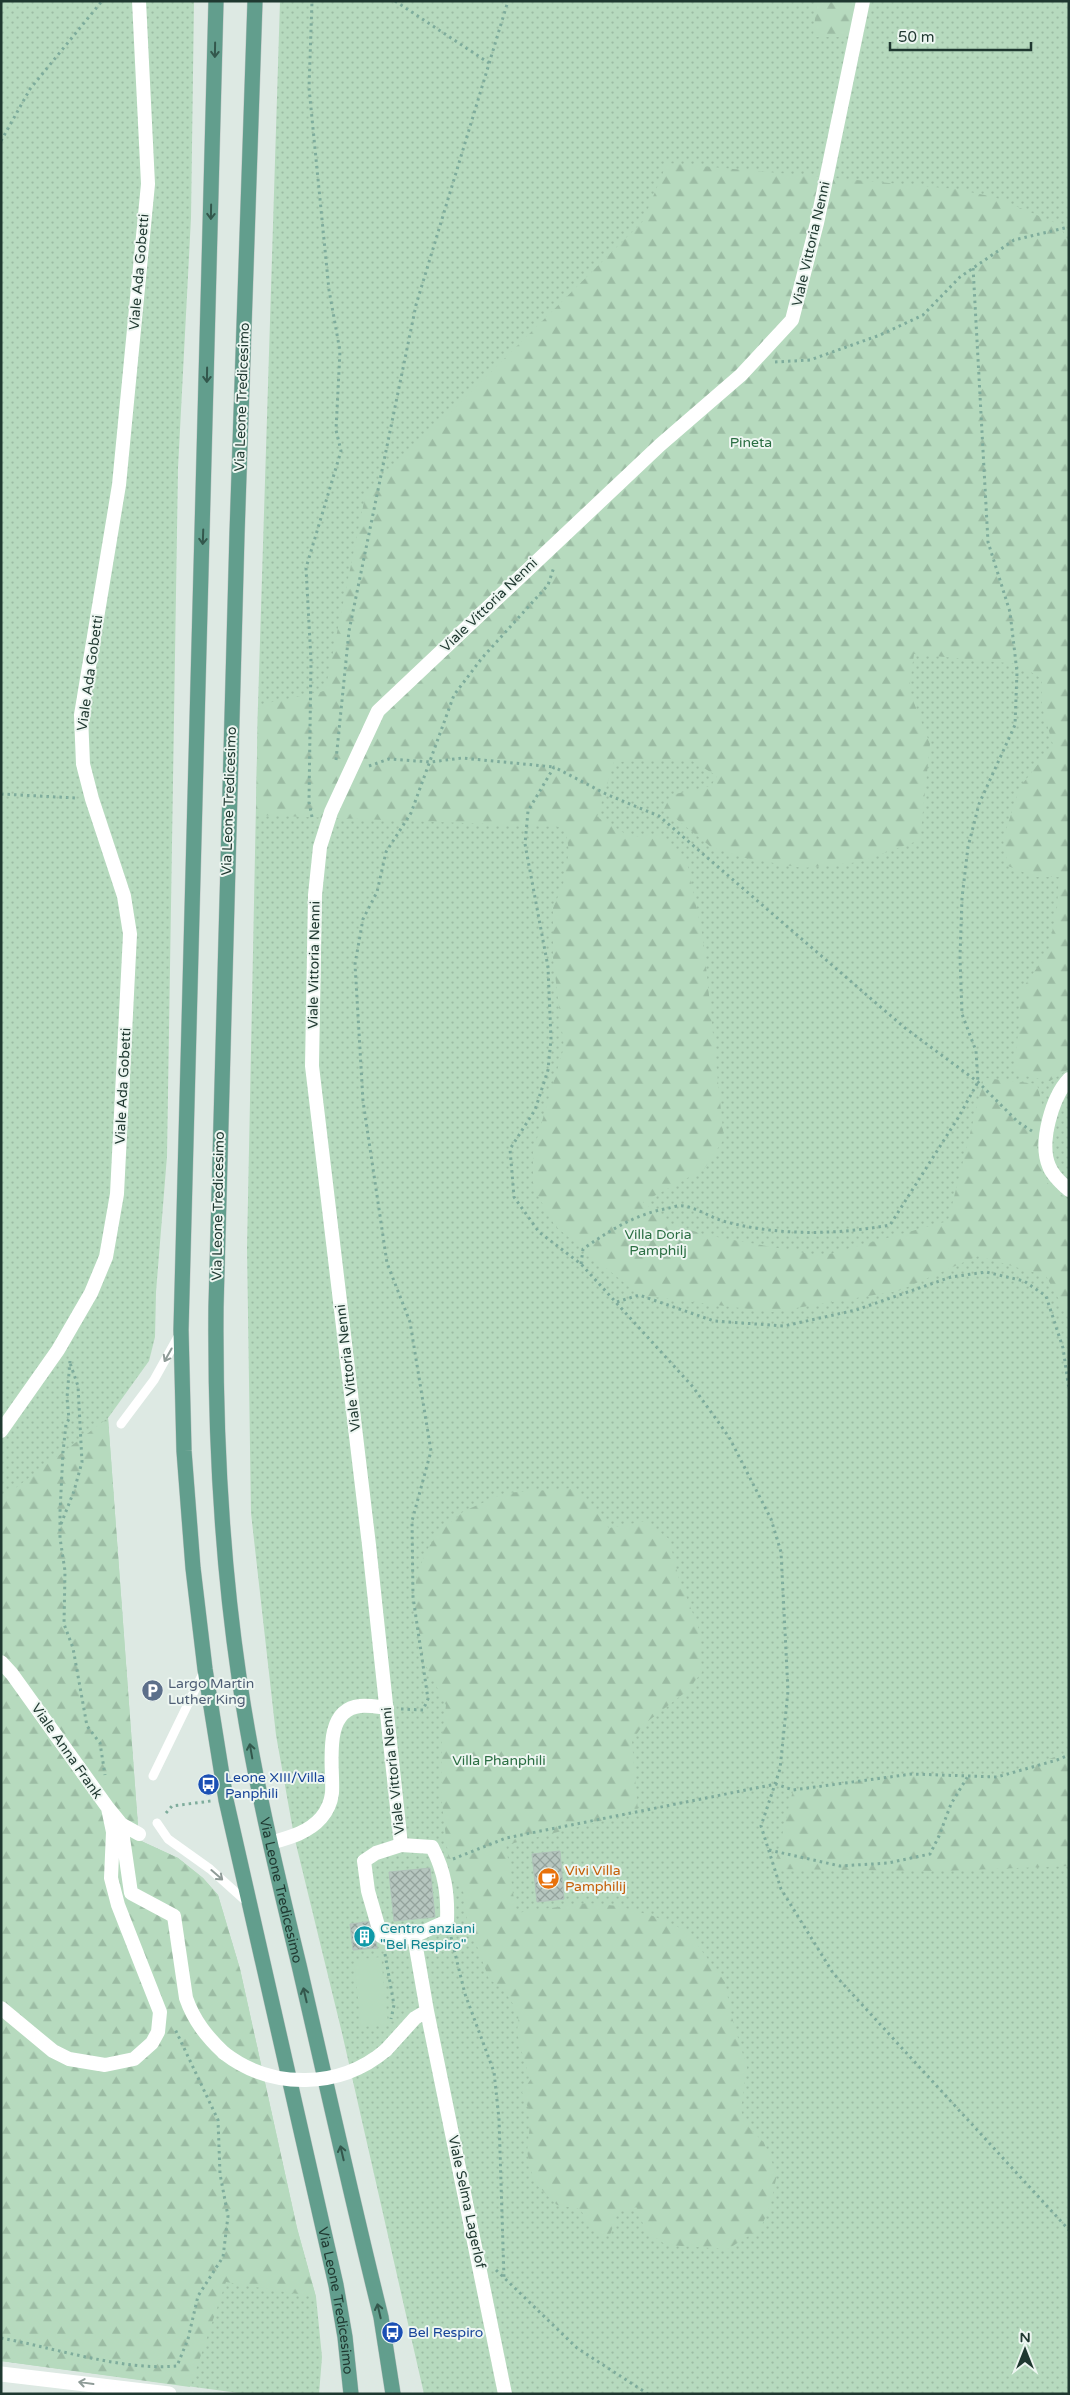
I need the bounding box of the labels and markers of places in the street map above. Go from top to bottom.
place label: Largo Martin Luther King [168,1675,254,1708]
parking icon: Largo Martin Luther King [140,1679,164,1703]
place label: Leone XIII/Villa Panphili [225,1769,325,1802]
bus stop icon: Leone XIII/Villa Panphili [197,1773,221,1797]
place label: Vivi Villa Pamphilij [565,1862,626,1895]
cafe icon: Vivi Villa Pamphilij [537,1866,561,1890]
place label: Centro anziani "Bel Respiro" [380,1920,475,1953]
building icon: Centro anziani "Bel Respiro" [352,1924,376,1948]
bus stop icon: Bel Respiro [380,2320,404,2344]
place label: Bel Respiro [408,2324,483,2341]

